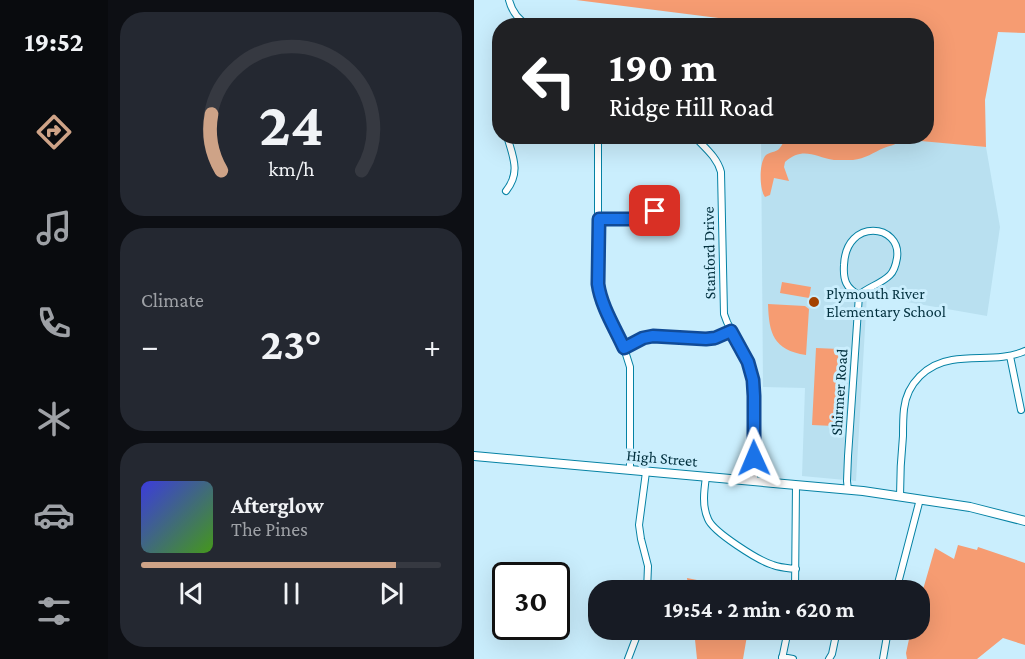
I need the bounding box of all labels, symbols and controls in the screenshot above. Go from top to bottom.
text: 19:52 [25,27,83,57]
icon: left [510,42,588,120]
text: 190 m [609,43,717,90]
text: 24 [258,89,324,158]
text: Ridge Hill Road [609,92,774,122]
icon: directions [33,111,75,153]
text: km/h [268,157,315,181]
pin [629,185,680,236]
icon: arrive [638,194,671,227]
street label: Stanford Drive [700,206,718,300]
icon: music [33,207,75,249]
place label: Plymouth River Elementary School [826,285,946,321]
text: Climate [141,289,204,311]
marker: Plymouth River Elementary School [807,295,821,309]
icon: phone [33,302,75,344]
text: 23° [260,319,322,369]
text: − [141,327,158,364]
text: + [424,327,441,364]
street label: Shirmer Road [827,347,851,436]
icon: climate [33,398,75,440]
position arrow [722,426,786,490]
street label: High Street [626,446,699,471]
text: Afterglow [231,493,324,518]
icon: car [33,494,75,536]
text: The Pines [231,518,308,540]
speed limit sign: 30 [492,562,570,640]
icon: previous [175,577,208,610]
icon: pause [275,577,308,610]
icon: next [375,577,408,610]
icon: filters [33,590,75,632]
text: 19:54 · 2 min · 620 m [664,597,854,622]

